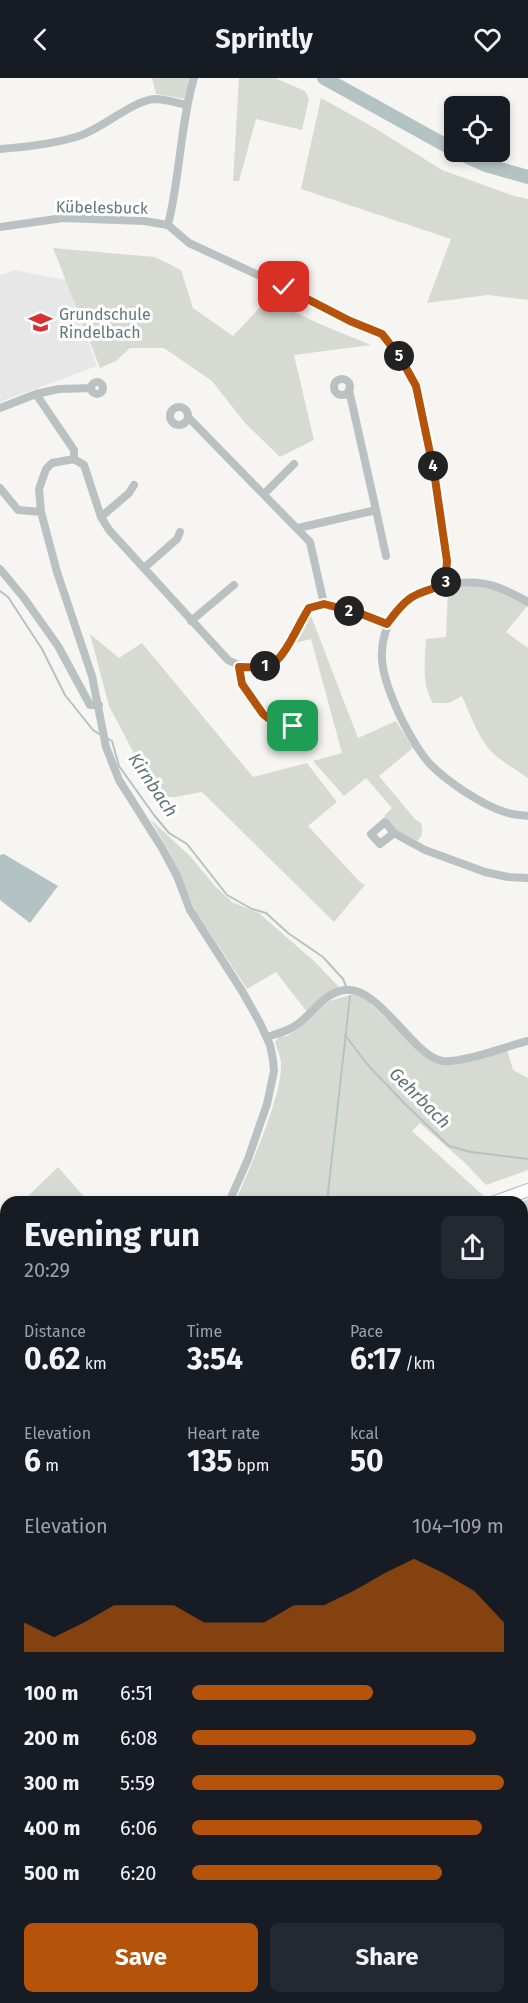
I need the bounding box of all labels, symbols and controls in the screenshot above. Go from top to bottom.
icon: back [24,23,57,56]
text: Sprintly [215,23,313,55]
icon: heart [471,23,504,56]
map controls [444,96,510,162]
button: locate [444,96,510,162]
street label: Kübelesbuck [56,197,149,218]
pin [258,261,309,312]
icon: check [267,270,300,303]
place label: Grundschule Rindelbach [59,305,151,342]
school or university icon: Grundschule Rindelbach [28,310,54,336]
pin: 5 [384,341,414,371]
text: 5 [395,346,403,365]
pin: 4 [418,451,448,481]
text: 4 [428,456,438,475]
pin: 3 [431,567,461,597]
text: 3 [442,572,450,591]
pin: 2 [334,596,364,626]
text: 2 [345,601,353,620]
pin: 1 [250,651,280,681]
text: 1 [261,656,269,675]
pin [267,700,318,751]
icon: arrive [276,709,309,742]
water label: Kirnbach [124,749,182,821]
water label: Gehrbach [385,1063,455,1133]
text: Evening run [24,1215,200,1255]
button: share [441,1216,504,1279]
text: 20:29 [24,1258,70,1282]
text: Distance [24,1322,86,1341]
text: Time [187,1322,222,1341]
text: Pace [350,1322,383,1341]
text: 0.62 [24,1341,80,1377]
text: 3:54 [187,1341,243,1377]
text: 6:17 [350,1341,401,1377]
text: km [80,1354,107,1373]
text: /km [401,1354,436,1373]
text: Elevation [24,1424,91,1443]
text: Heart rate [187,1424,260,1443]
text: kcal [350,1424,379,1443]
text: 6 [24,1443,41,1479]
text: 135 [187,1443,233,1479]
text: 50 [350,1443,384,1479]
text: m [41,1456,59,1475]
text: bpm [233,1456,270,1475]
text: Elevation [24,1514,108,1538]
text: 104–109 m [412,1514,504,1538]
text: 100 m [24,1681,78,1705]
text: 6:51 [120,1681,153,1705]
text: 200 m [24,1726,79,1750]
text: 6:08 [120,1726,158,1750]
text: 300 m [24,1771,79,1795]
text: 5:59 [120,1771,155,1795]
text: 400 m [24,1816,80,1840]
text: 6:06 [120,1816,157,1840]
text: 500 m [24,1861,80,1885]
text: 6:20 [120,1861,157,1885]
button: Save [24,1923,258,1992]
button: Share [270,1923,504,1992]

